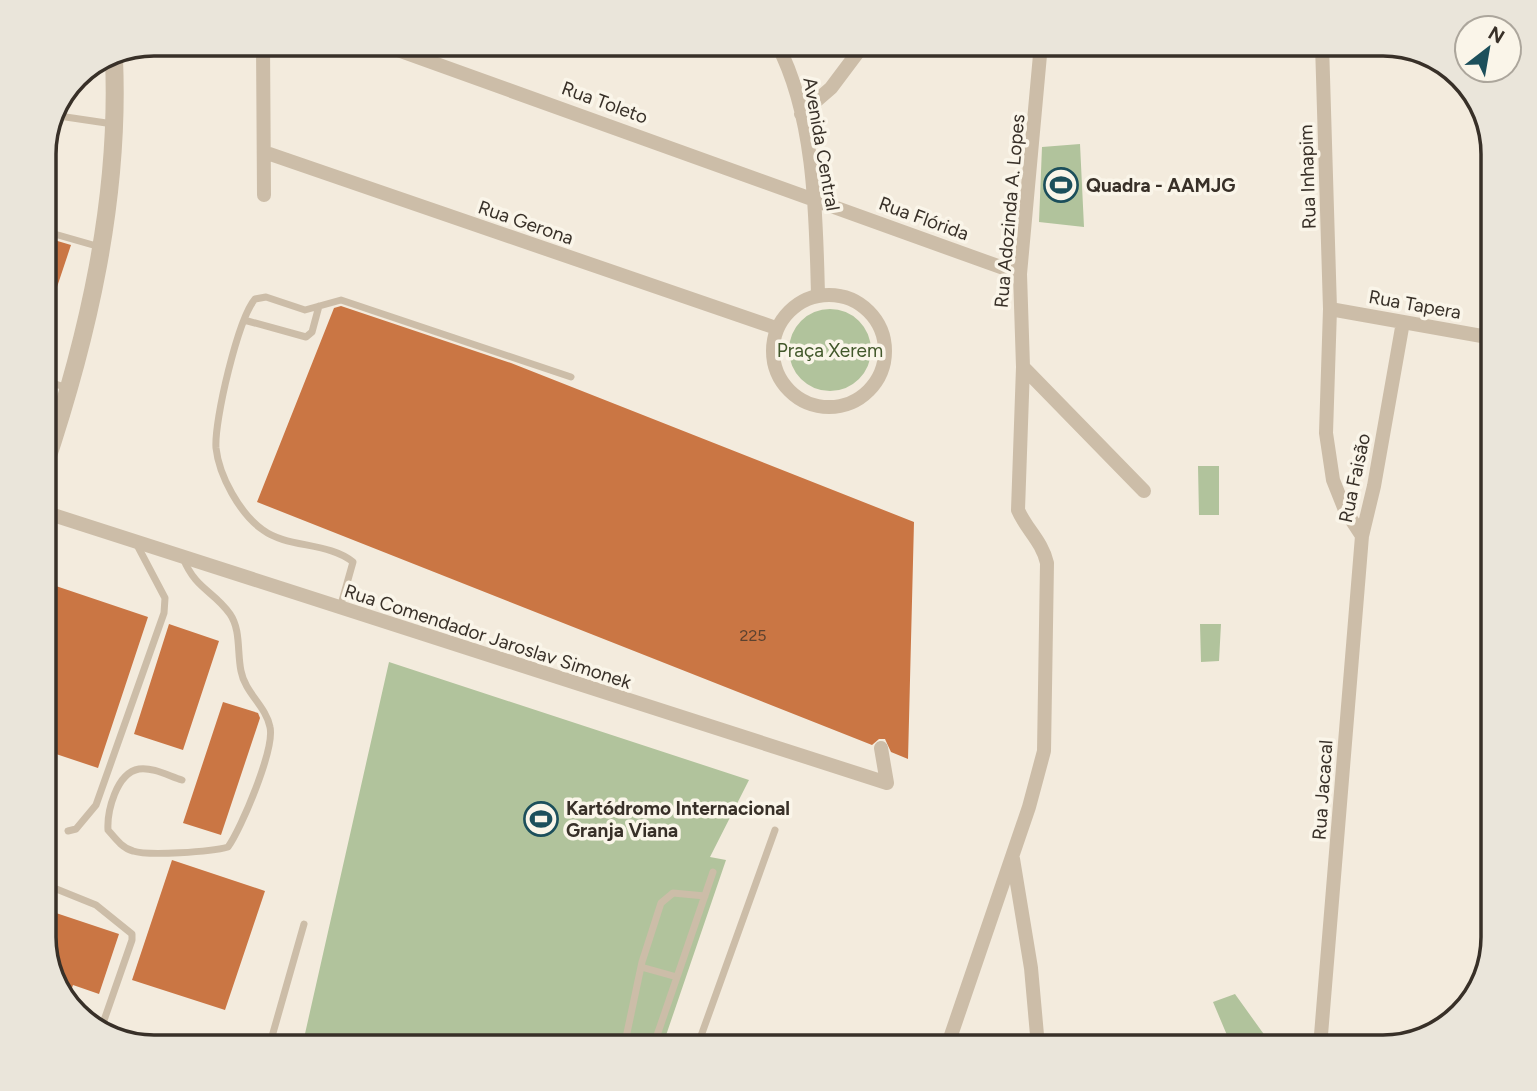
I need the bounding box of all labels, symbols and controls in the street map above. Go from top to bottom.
north arrow [1453,14,1523,84]
text: N [1484,21,1509,48]
street label: Avenida Central [798,75,845,213]
street label: Rua Toleto [559,76,651,129]
street label: Rua Adozinda A. Lopes [990,113,1029,309]
street label: Rua Inhapim [1294,124,1321,230]
sports icon: Quadra - AAMJG [1042,166,1080,204]
place label: Quadra - AAMJG [1086,174,1235,197]
street label: Rua Flórida [876,192,972,245]
street label: Rua Gerona [475,195,577,250]
street label: Rua Tapera [1367,285,1463,324]
park label: Praça Xerem [777,339,883,362]
street label: Rua Faisão [1334,431,1375,525]
street label: Rua Comendador Jaroslav Simonek [341,579,635,694]
house number: 225 [739,626,767,645]
street label: Rua Jacacal [1308,739,1337,841]
place label: Kartódromo Internacional Granja Viana [566,797,790,842]
sports icon: Kartódromo Internacional Granja Viana [522,800,560,838]

